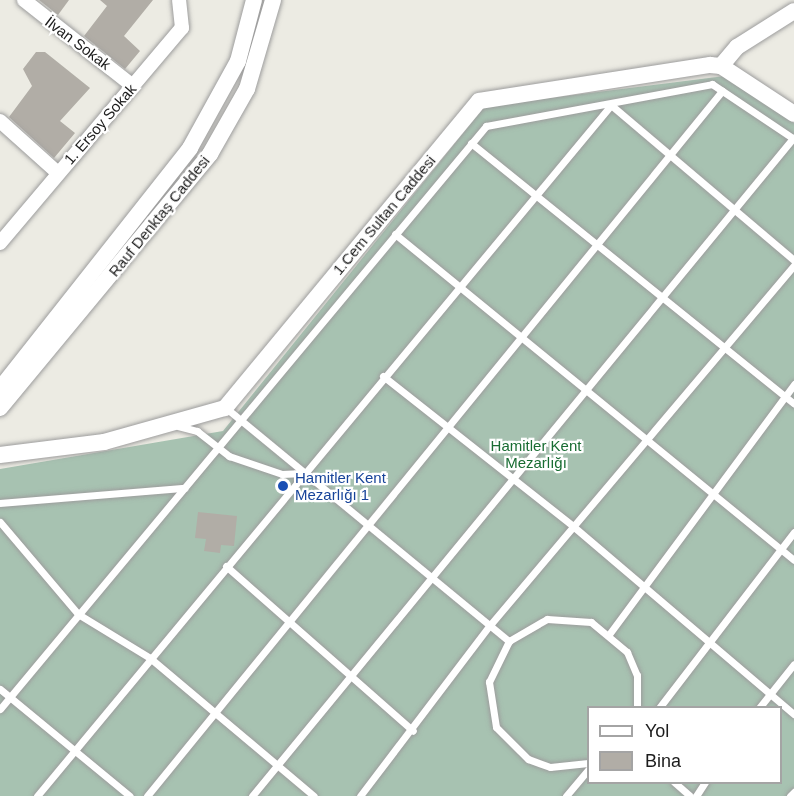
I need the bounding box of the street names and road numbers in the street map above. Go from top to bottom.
street label: İlvan Sokak [42,12,114,74]
street label: 1. Ersoy Sokak [60,80,140,168]
street label: Rauf Denktaş Caddesi [105,152,213,280]
street label: 1.Cem Sultan Caddesi [329,152,439,278]

